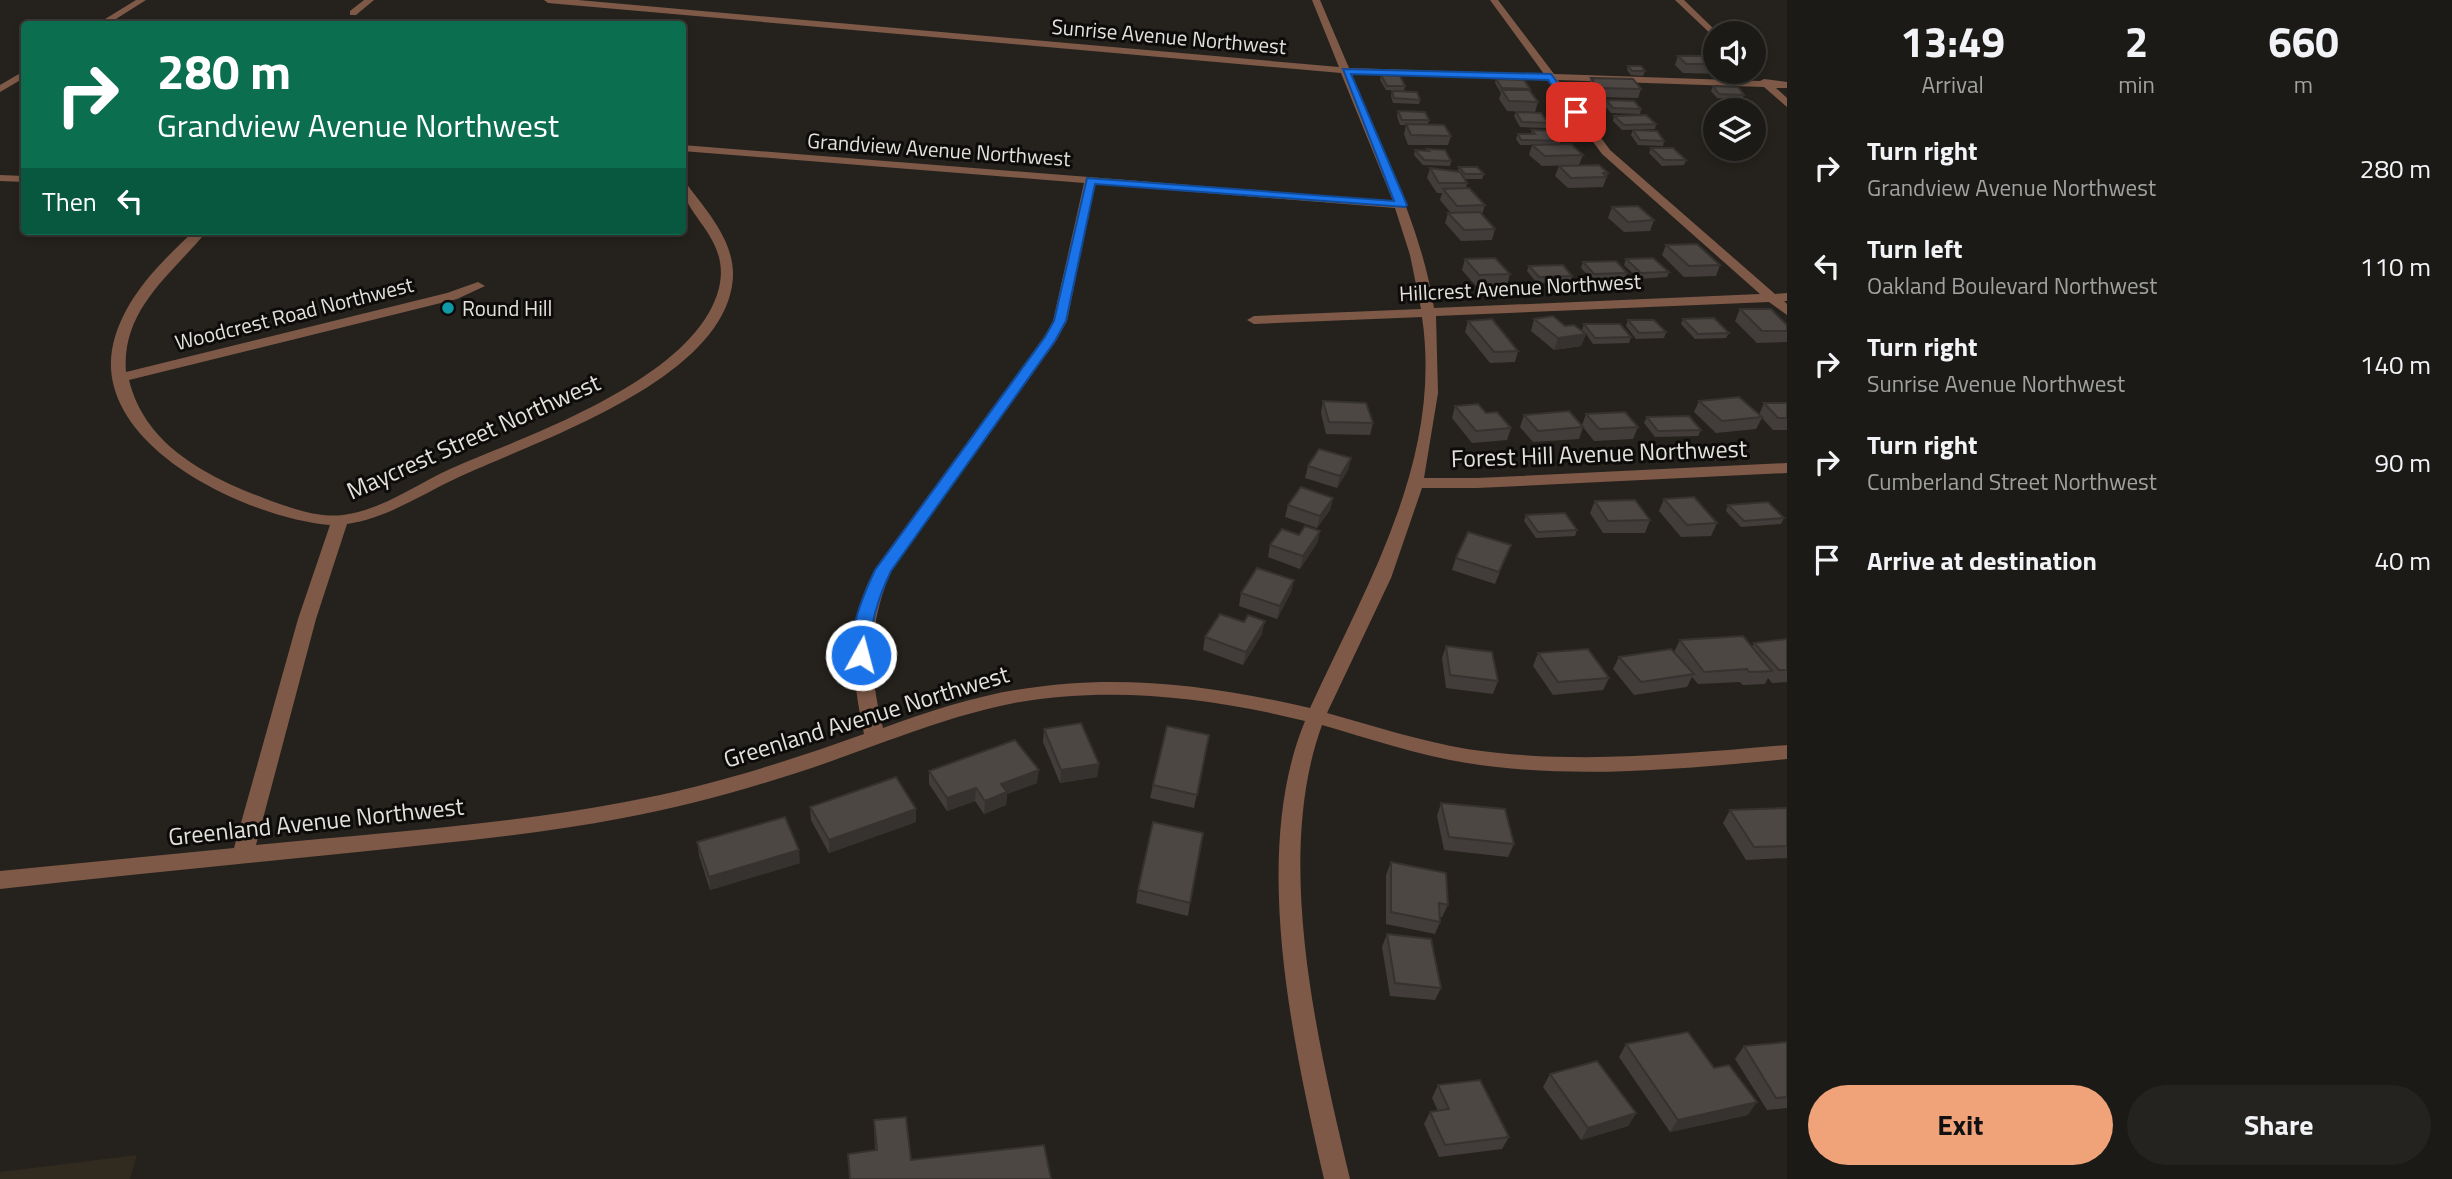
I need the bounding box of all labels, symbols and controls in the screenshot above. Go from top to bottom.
text: 13:49 [1900,9,2005,73]
text: 2 [2125,9,2148,73]
text: 660 [2268,9,2339,73]
street label: Sunrise Avenue Northwest [1050,10,1288,62]
map controls [1703,21,1766,161]
button: sound [1703,21,1766,84]
text: 280 m [157,33,291,108]
icon: right [42,49,133,140]
text: Arrival [1921,67,1984,102]
text: min [2118,67,2155,102]
text: m [2294,67,2313,102]
pin [1546,82,1606,142]
icon: arrive [1557,93,1595,131]
button: layers [1703,98,1766,161]
text: Grandview Avenue Northwest [157,101,559,149]
street label: Grandview Avenue Northwest [806,124,1072,174]
text: Turn right [1867,131,1978,170]
icon: right [1808,149,1846,187]
text: 280 m [2360,149,2431,188]
text: Grandview Avenue Northwest [1867,170,2156,205]
text: Then [42,182,97,221]
icon: left [111,182,149,220]
text: Turn left [1867,229,1962,268]
icon: left [1808,247,1846,285]
text: 110 m [2360,247,2431,286]
street label: Hillcrest Avenue Northwest [1398,265,1642,309]
street label: Woodcrest Road Northwest [171,268,417,358]
text: Oakland Boulevard Northwest [1867,268,2157,303]
place label: Round Hill [462,292,552,324]
marker: Round Hill [440,300,456,316]
text: Turn right [1867,327,1978,366]
icon: right [1808,345,1846,383]
text: 140 m [2360,345,2431,384]
street label: Maycrest Street Northwest [340,364,606,508]
text: Sunrise Avenue Northwest [1867,366,2125,401]
text: Turn right [1867,425,1978,464]
street label: Forest Hill Avenue Northwest [1450,430,1748,476]
icon: right [1808,443,1846,481]
text: 90 m [2374,443,2431,482]
text: Cumberland Street Northwest [1867,464,2157,499]
icon: arrive [1808,541,1846,579]
text: Arrive at destination [1867,541,2097,580]
text: 40 m [2374,541,2431,580]
position arrow [824,618,898,692]
street label: Greenland Avenue Northwest [719,655,1014,777]
street label: Greenland Avenue Northwest [166,788,466,854]
button: Exit [1808,1085,2113,1165]
button: Share [2127,1085,2431,1165]

